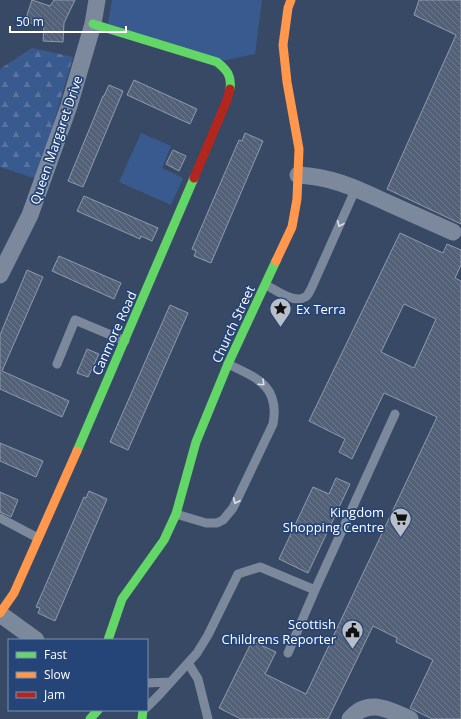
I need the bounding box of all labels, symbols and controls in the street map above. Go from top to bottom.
scale bar [10,8,126,34]
text: 50 m [16,13,44,30]
street label: Queen Margaret Drive [26,73,86,207]
one-way arrow [337,219,345,227]
street label: Church Street [207,282,259,366]
street label: Canmore Road [87,288,141,378]
place icon: Ex Terra [268,296,294,329]
place label: Ex Terra [296,300,346,318]
one-way arrow [257,379,265,386]
one-way arrow [233,497,241,504]
place label: Kingdom Shopping Centre [283,503,384,536]
supermarket icon: Kingdom Shopping Centre [387,506,413,539]
place label: Scottish Childrens Reporter [222,615,337,648]
public building icon: Scottish Childrens Reporter [339,618,365,651]
legend [8,639,148,711]
text: Fast [44,646,67,663]
text: Slow [44,666,71,683]
text: Jam [43,686,65,703]

